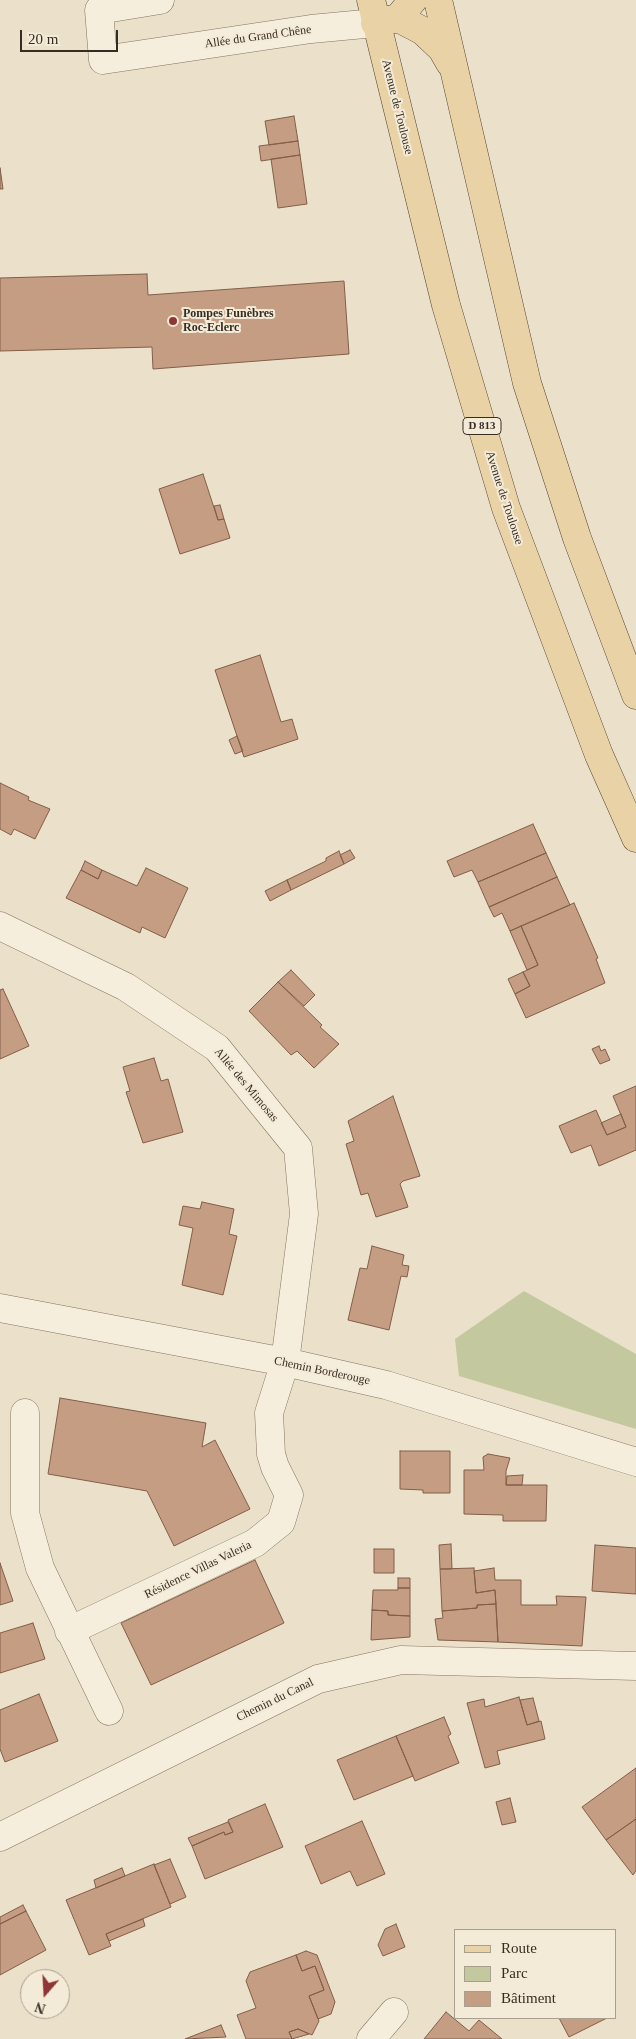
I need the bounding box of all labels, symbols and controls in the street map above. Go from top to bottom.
scale bar [22,20,120,52]
street label: Allée du Grand Chêne [204,22,312,52]
text: 20 m [28,31,58,47]
street label: Avenue de Toulouse [378,58,416,156]
place label: Pompes Funèbres Roc-Eclerc [183,307,274,335]
marker: Pompes Funèbres Roc-Eclerc [167,315,179,327]
road number: D 813 [463,418,501,434]
street label: Avenue de Toulouse [482,449,526,547]
street label: Allée des Mimosas [211,1045,281,1125]
street label: Chemin Borderouge [273,1354,371,1388]
street label: Résidence Villas Valeria [142,1538,254,1602]
street label: Chemin du Canal [234,1675,316,1725]
legend [454,1929,616,2019]
text: Route [501,1940,537,1956]
text: Parc [501,1965,528,1981]
north arrow [20,1969,70,2019]
text: Bâtiment [501,1990,556,2006]
text: N [33,1999,48,2016]

